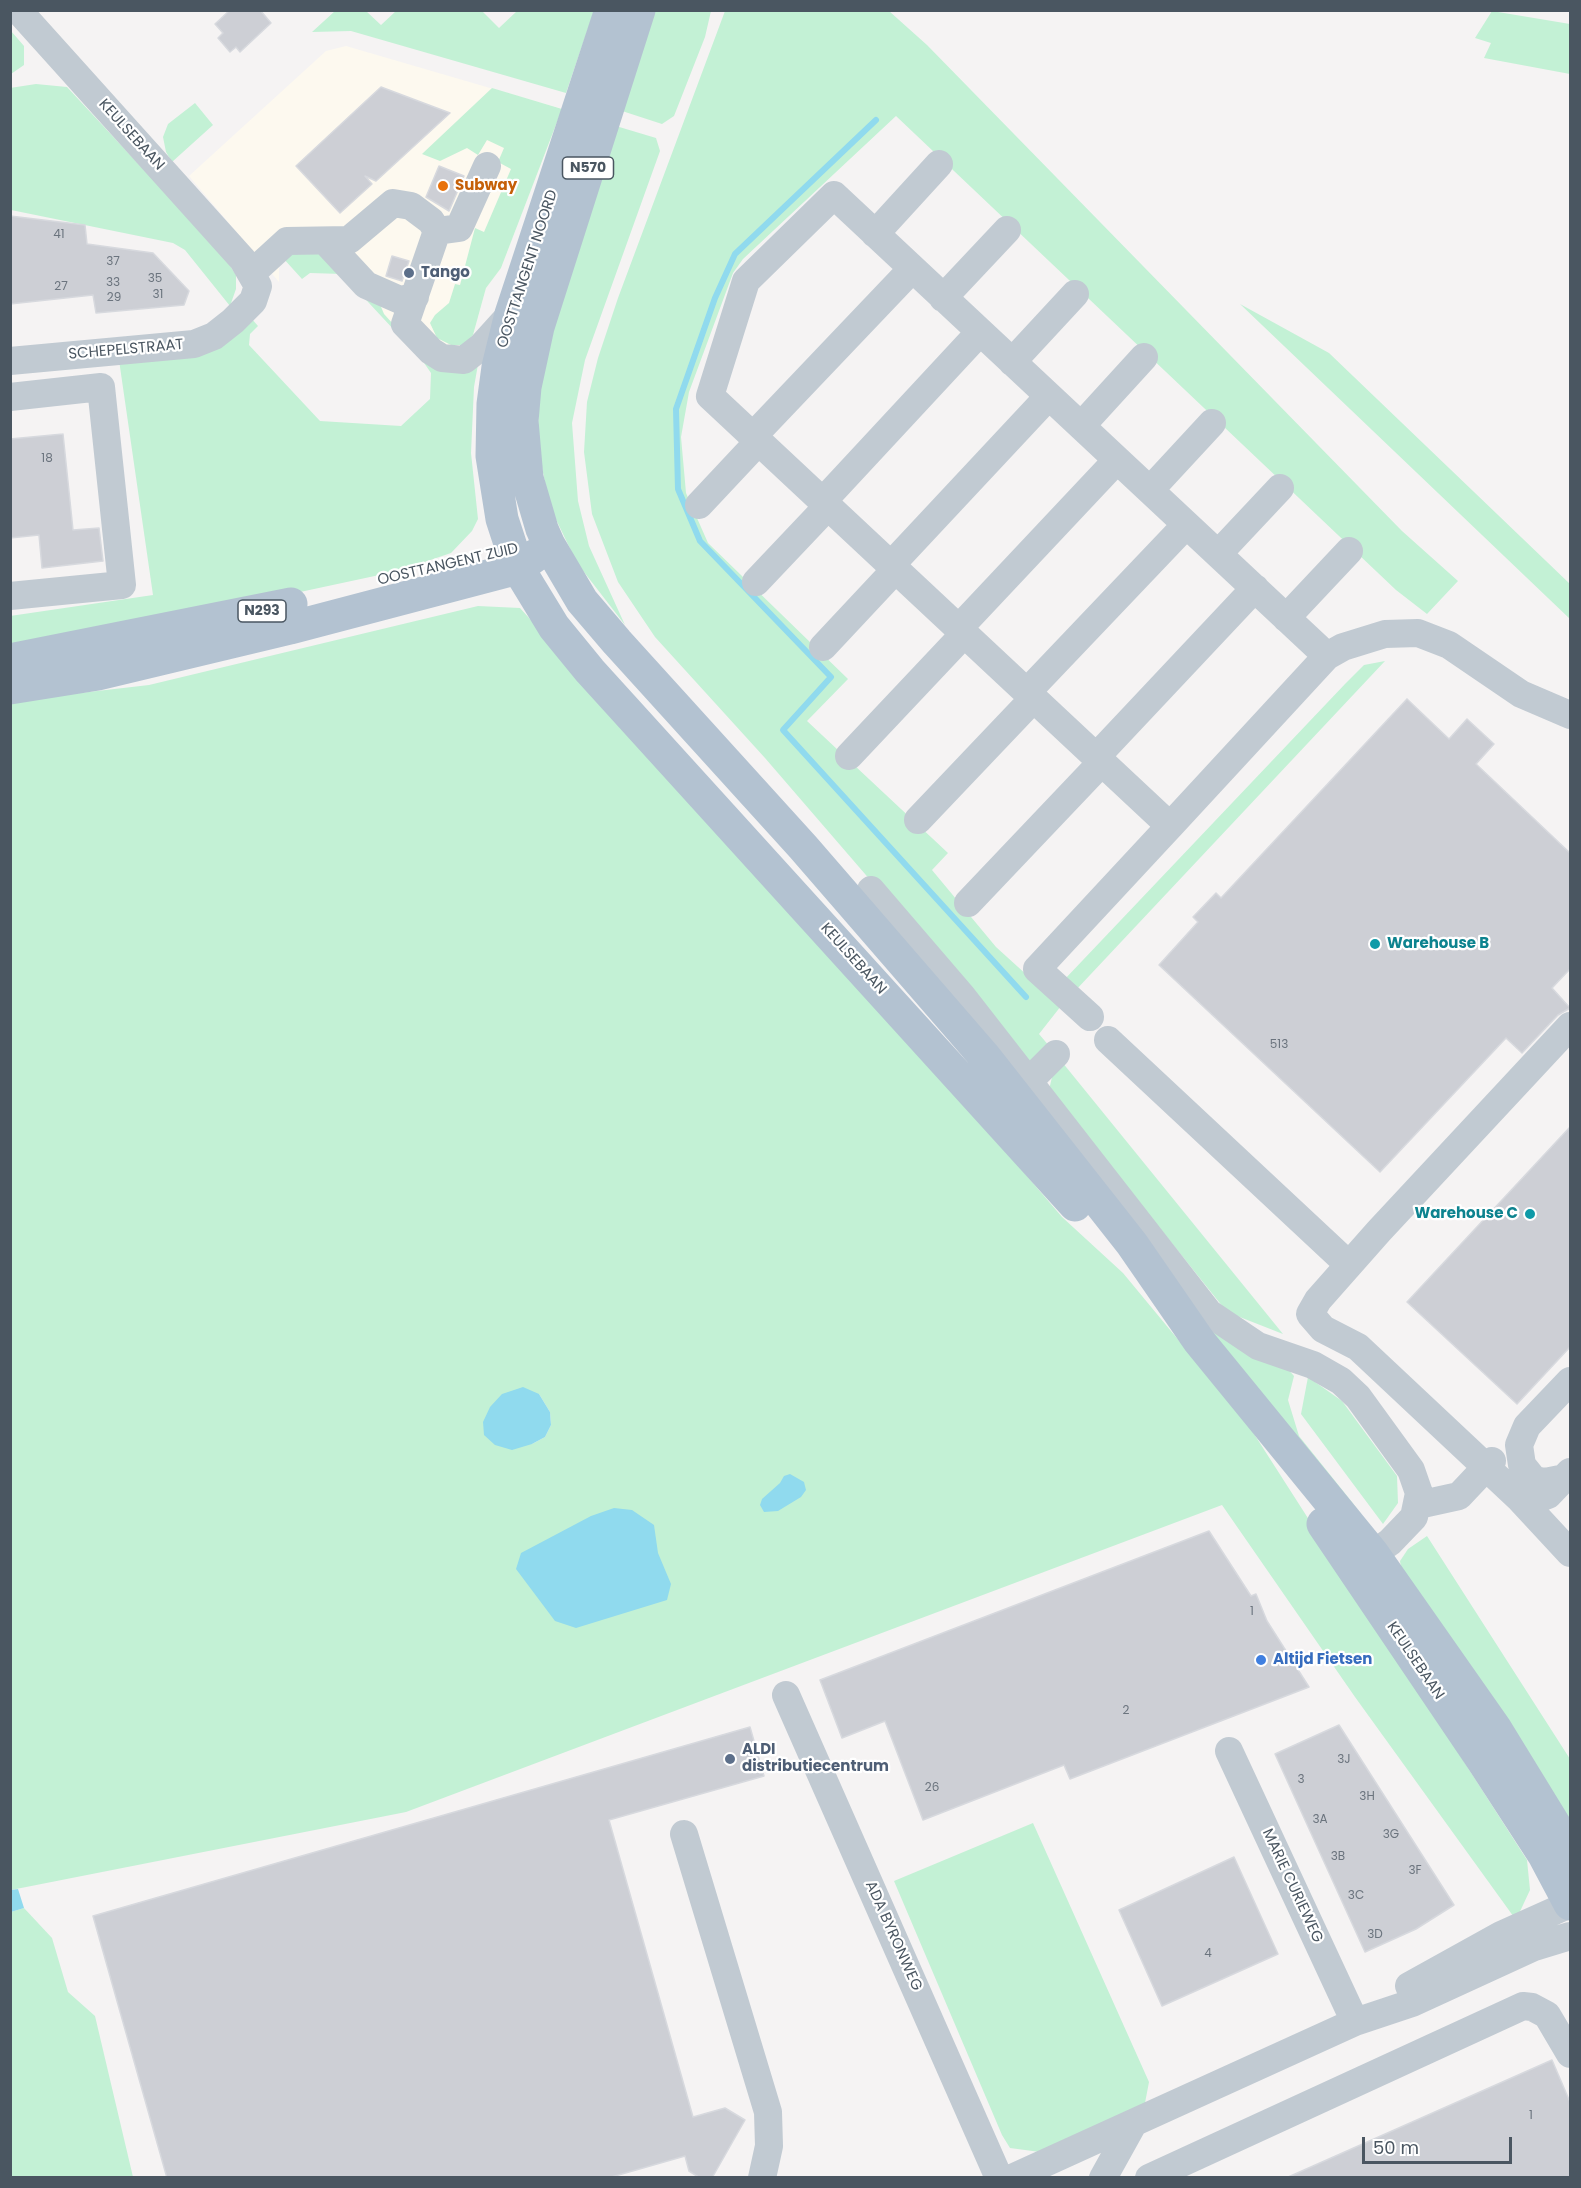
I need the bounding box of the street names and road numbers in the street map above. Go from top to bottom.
street label: KEULSEBAAN [94,96,168,174]
road number: N570 [562,157,614,179]
street label: OOSTTANGENT NOORD [494,188,562,350]
street label: SCHEPELSTRAAT [68,336,184,364]
street label: OOSTTANGENT ZUID [376,540,520,590]
road number: N293 [238,600,286,622]
street label: KEULSEBAAN [816,920,890,998]
street label: KEULSEBAAN [1382,1619,1448,1703]
street label: MARIE CURIEWEG [1258,1826,1326,1946]
street label: ADA BYRONWEG [861,1878,925,1994]

